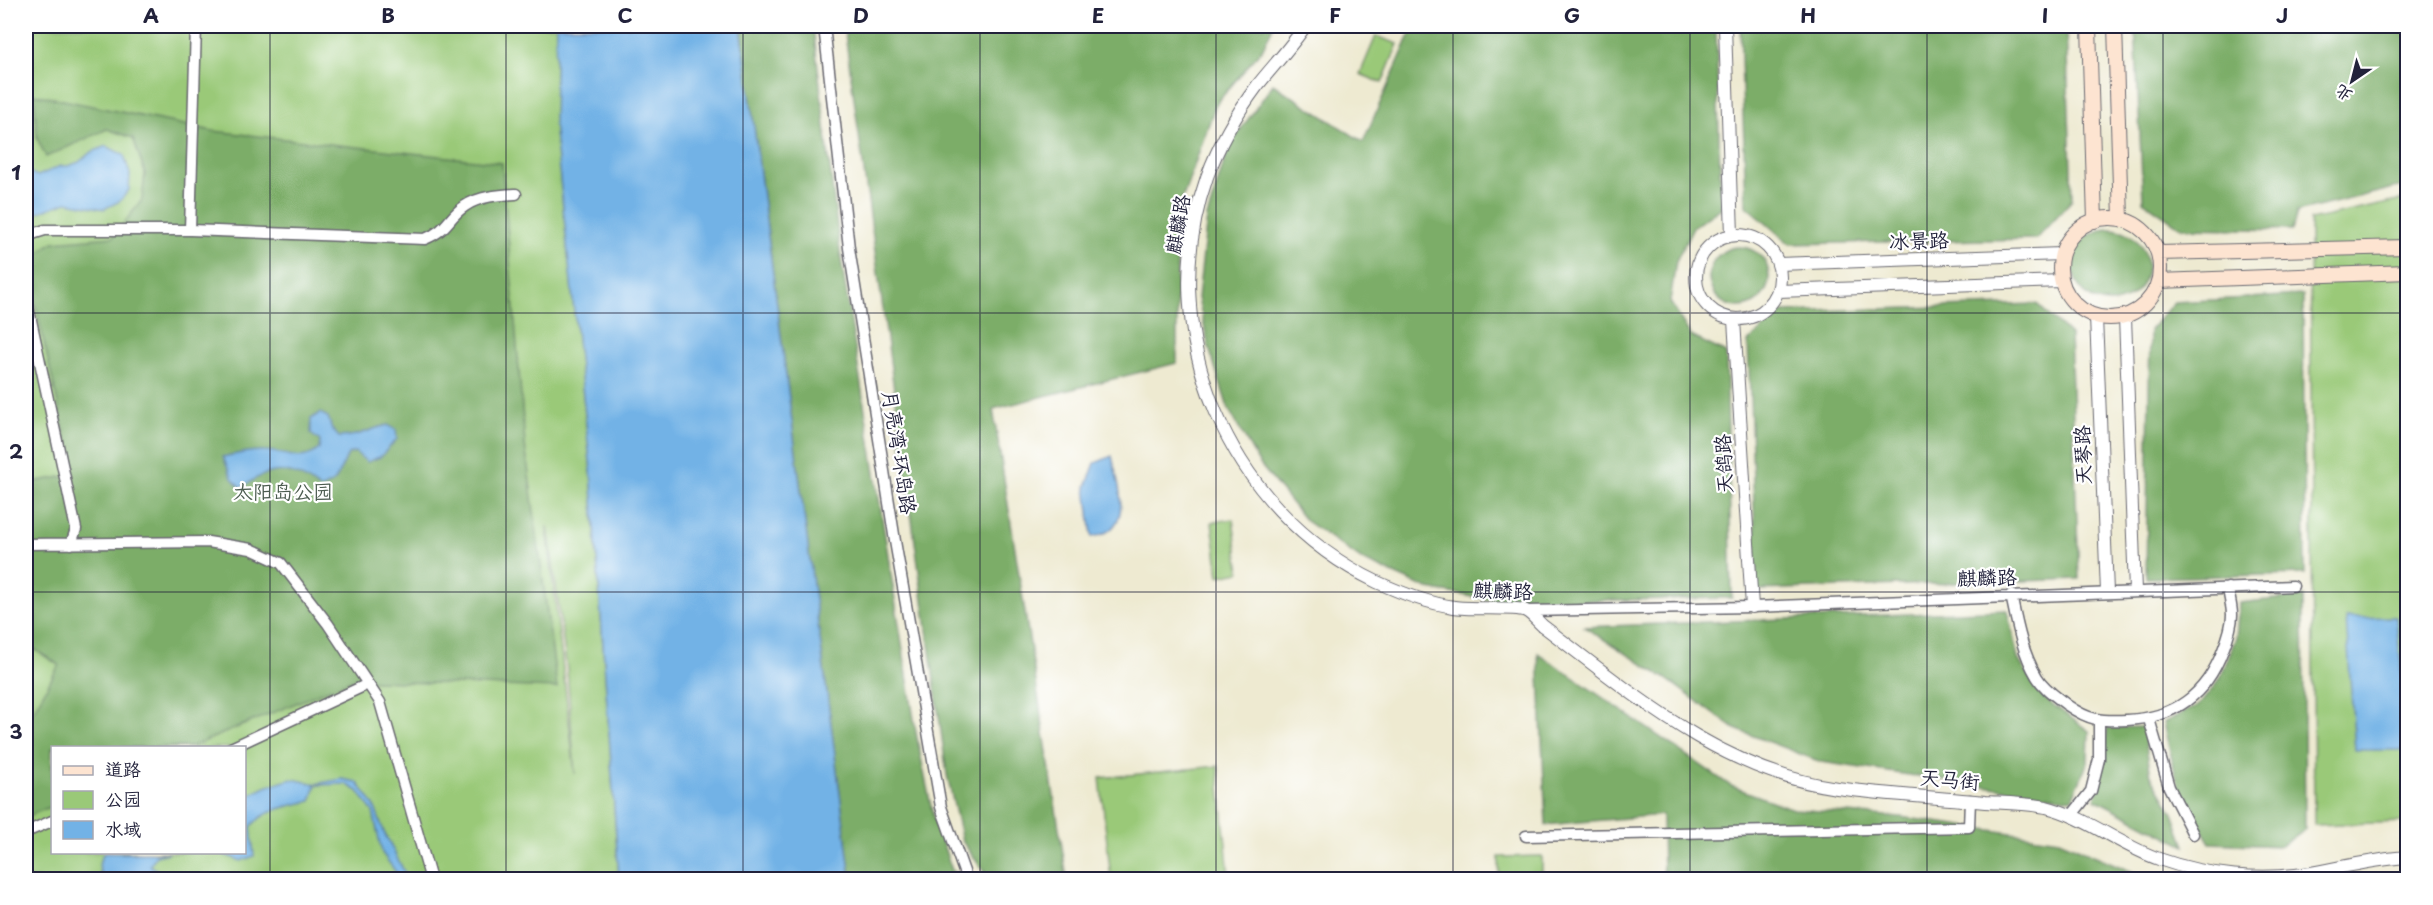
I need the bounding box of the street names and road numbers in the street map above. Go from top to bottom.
street label: 麒麟路 [1157,191,1197,256]
street label: 冰景路 [1888,224,1951,256]
street label: 月亮湾·环岛路 [875,388,925,517]
street label: 天琴路 [2066,423,2098,486]
street label: 天鸽路 [1706,432,1740,495]
street label: 麒麟路 [1956,561,2019,593]
street label: 麒麟路 [1472,574,1535,606]
street label: 天马街 [1919,761,1981,797]

